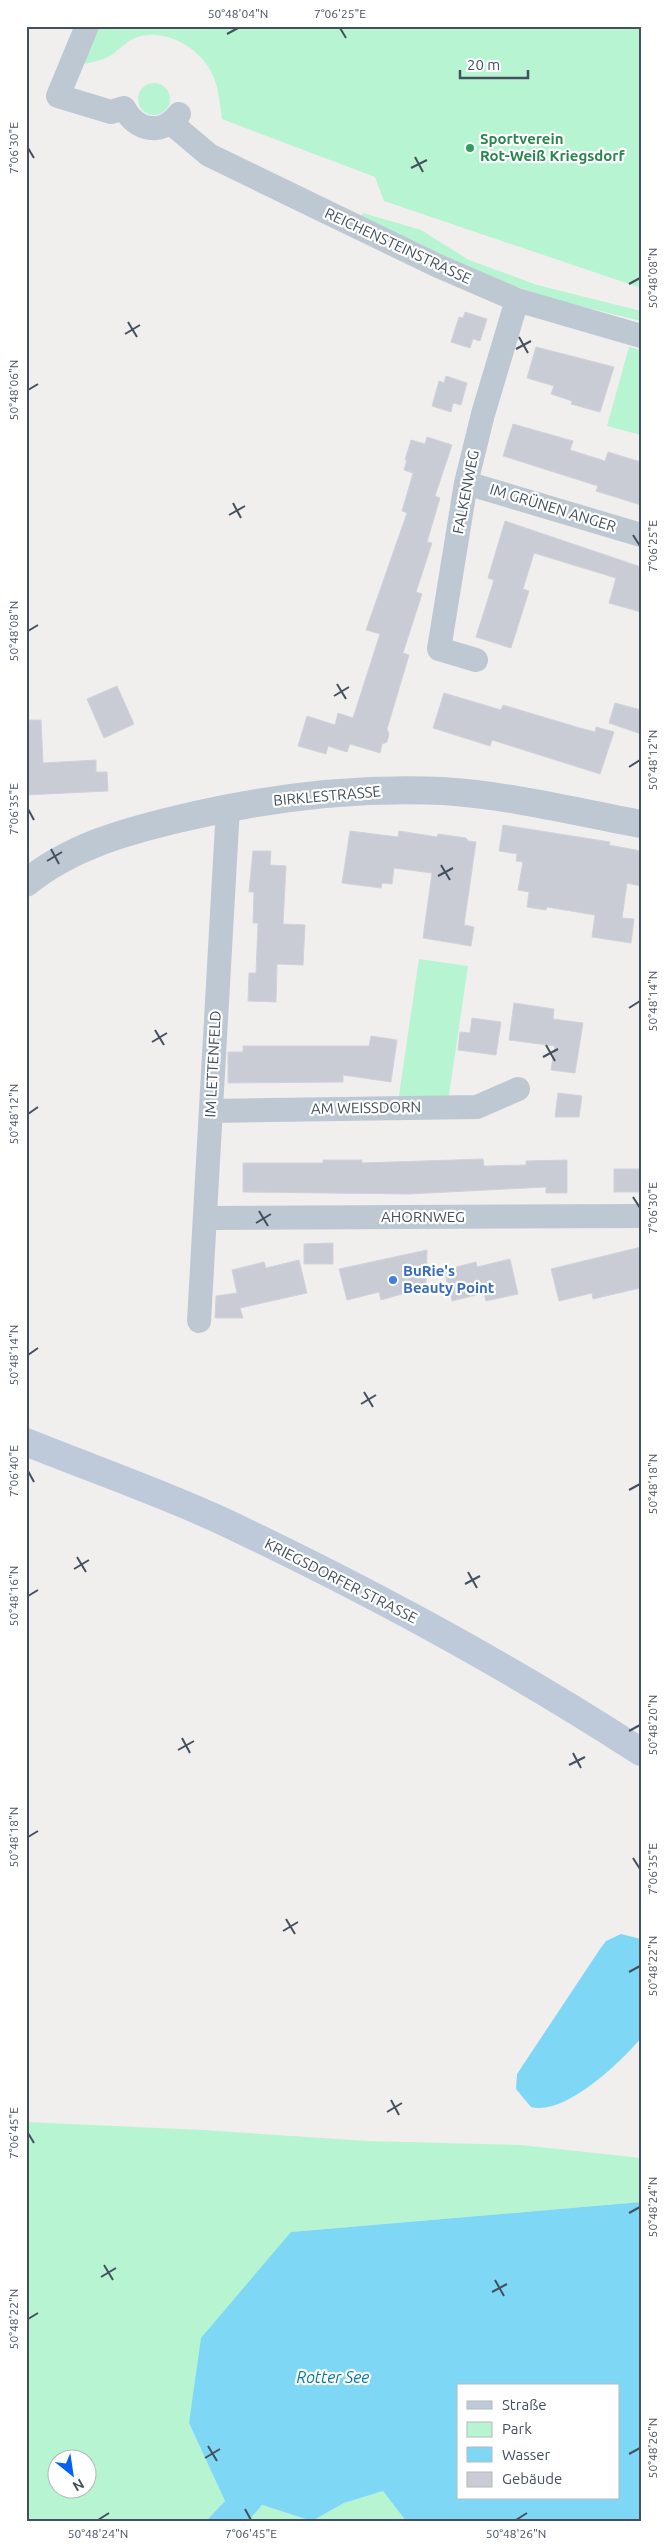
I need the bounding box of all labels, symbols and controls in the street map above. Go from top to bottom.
text: 50°48'04"N [208,7,268,20]
text: 7°06'25"E [314,7,366,20]
scale bar [460,48,527,80]
text: 20 m [467,56,500,73]
text: 7°06'30"E [7,122,20,174]
place label: Sportverein Rot-Weiß Kriegsdorf [480,130,626,164]
marker: Sportverein Rot-Weiß Kriegsdorf [464,142,476,154]
street label: REICHENSTEINSTRASSE [322,204,474,287]
text: 50°48'08"N [646,248,659,308]
text: 50°48'06"N [7,360,20,420]
street label: FALKENWEG [449,449,482,535]
street label: IM GRÜNEN ANGER [488,480,618,535]
text: 7°06'25"E [646,520,659,572]
text: 50°48'08"N [7,601,20,661]
text: 50°48'12"N [646,730,659,790]
street label: BIRKLESTRASSE [272,782,381,809]
text: 7°06'35"E [7,783,20,835]
text: 50°48'14"N [646,971,659,1031]
street label: IM LETTENFELD [201,1010,224,1118]
text: 50°48'12"N [7,1084,20,1144]
street label: AM WEISSDORN [311,1098,421,1117]
text: 7°06'30"E [646,1182,659,1234]
street label: AHORNWEG [381,1208,465,1225]
place label: BuRie's Beauty Point [403,1262,495,1296]
marker: BuRie's Beauty Point [387,1274,399,1286]
text: 50°48'14"N [7,1325,20,1385]
text: 7°06'40"E [7,1445,20,1497]
text: 50°48'18"N [646,1454,659,1514]
street label: KRIEGSDORFER STRASSE [262,1535,420,1627]
text: 50°48'16"N [7,1566,20,1626]
text: 50°48'20"N [646,1695,659,1755]
text: 50°48'18"N [7,1807,20,1867]
text: 7°06'35"E [646,1843,659,1895]
text: 50°48'22"N [646,1936,659,1996]
text: 7°06'45"E [7,2107,20,2159]
text: 50°48'24"N [646,2177,659,2237]
text: 50°48'22"N [7,2289,20,2349]
water label: Rotter See [297,2368,369,2386]
legend [457,2384,620,2500]
text: Straße [502,2396,546,2413]
text: 50°48'26"N [646,2418,659,2478]
text: Park [502,2420,532,2437]
text: Wasser [502,2446,551,2463]
north arrow [48,2450,98,2500]
text: Gebäude [502,2470,562,2487]
text: N [70,2476,87,2495]
text: 50°48'24"N [68,2527,128,2540]
text: 7°06'45"E [225,2527,277,2540]
text: 50°48'26"N [486,2527,546,2540]

